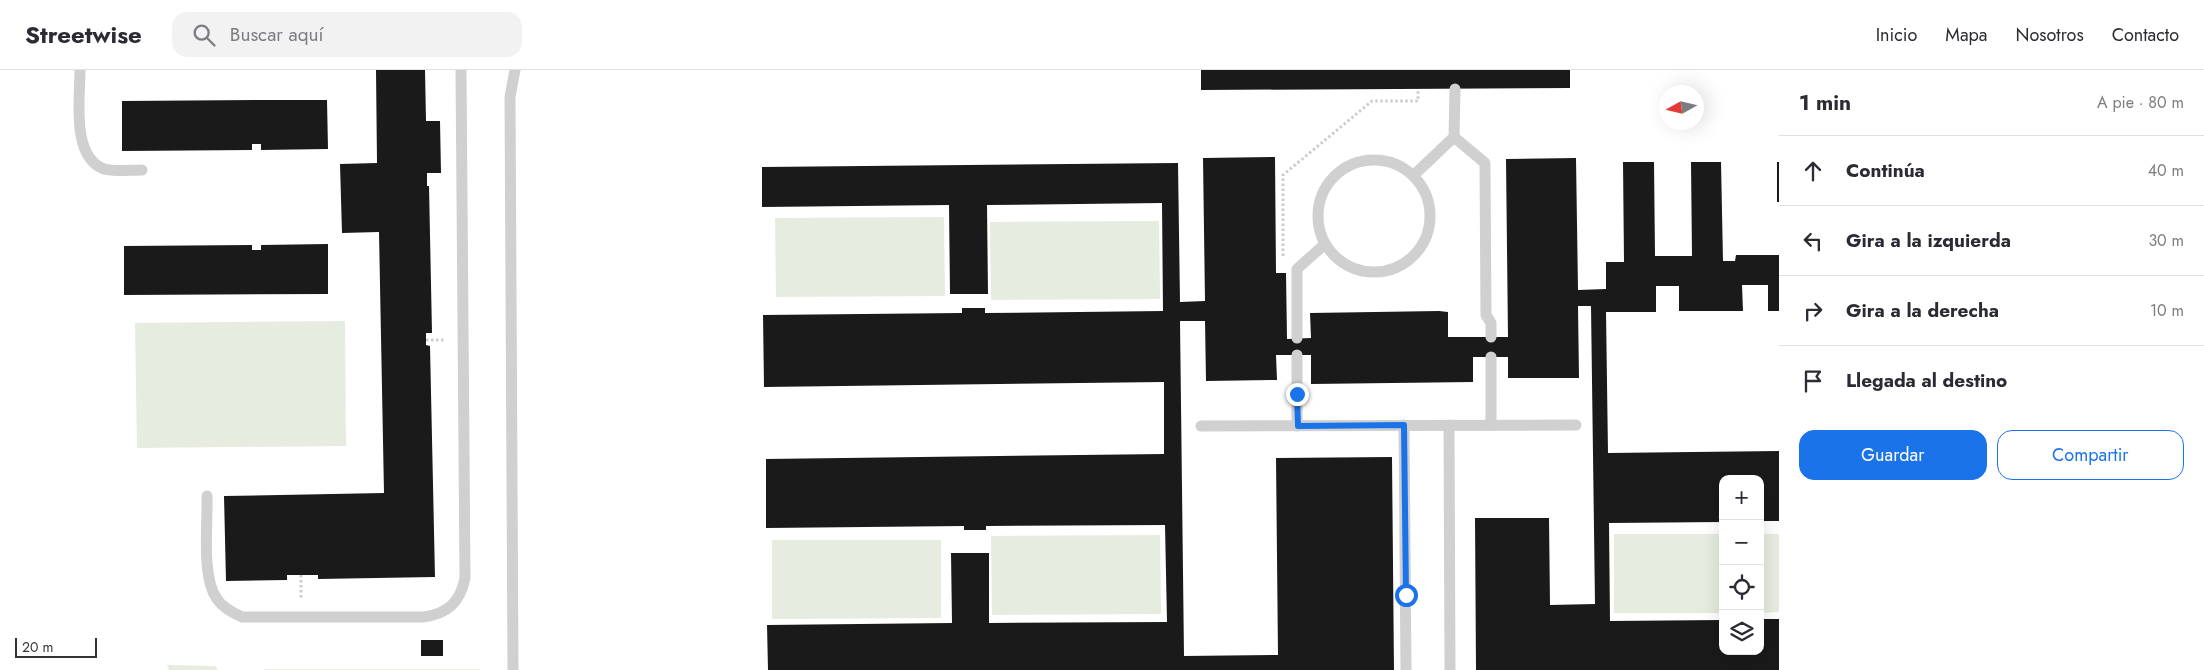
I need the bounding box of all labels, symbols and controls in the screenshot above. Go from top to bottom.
search box [172,12,522,57]
text: Streetwise [25,17,142,52]
icon: search [190,21,218,49]
text: Buscar aquí [230,21,323,48]
text: Inicio [1876,22,1917,48]
text: Mapa [1945,22,1987,48]
text: Nosotros [2015,22,2084,48]
text: Contacto [2112,22,2179,48]
north arrow [1659,85,1704,130]
text: 1 min [1799,88,1851,118]
text: A pie · 80 m [2097,91,2184,114]
icon: ahead [1799,157,1827,185]
text: Continúa [1846,157,1925,184]
text: 40 m [2148,159,2184,182]
icon: left [1799,227,1827,255]
text: Gira a la izquierda [1846,227,2011,254]
text: 30 m [2148,229,2184,252]
icon: right [1799,297,1827,325]
text: Gira a la derecha [1846,297,1999,324]
text: 10 m [2150,299,2184,322]
icon: arrive [1799,367,1827,395]
text: Llegada al destino [1846,367,2007,394]
route end [1286,383,1309,406]
button: Guardar [1799,430,1987,480]
button: Compartir [1997,430,2184,480]
map controls [1719,475,1764,655]
button: + [1719,475,1764,520]
button: − [1719,520,1764,565]
button: locate [1719,565,1764,610]
route start [1395,584,1418,607]
button: layers [1719,610,1764,655]
scale bar [15,635,98,658]
text: 20 m [22,637,54,657]

